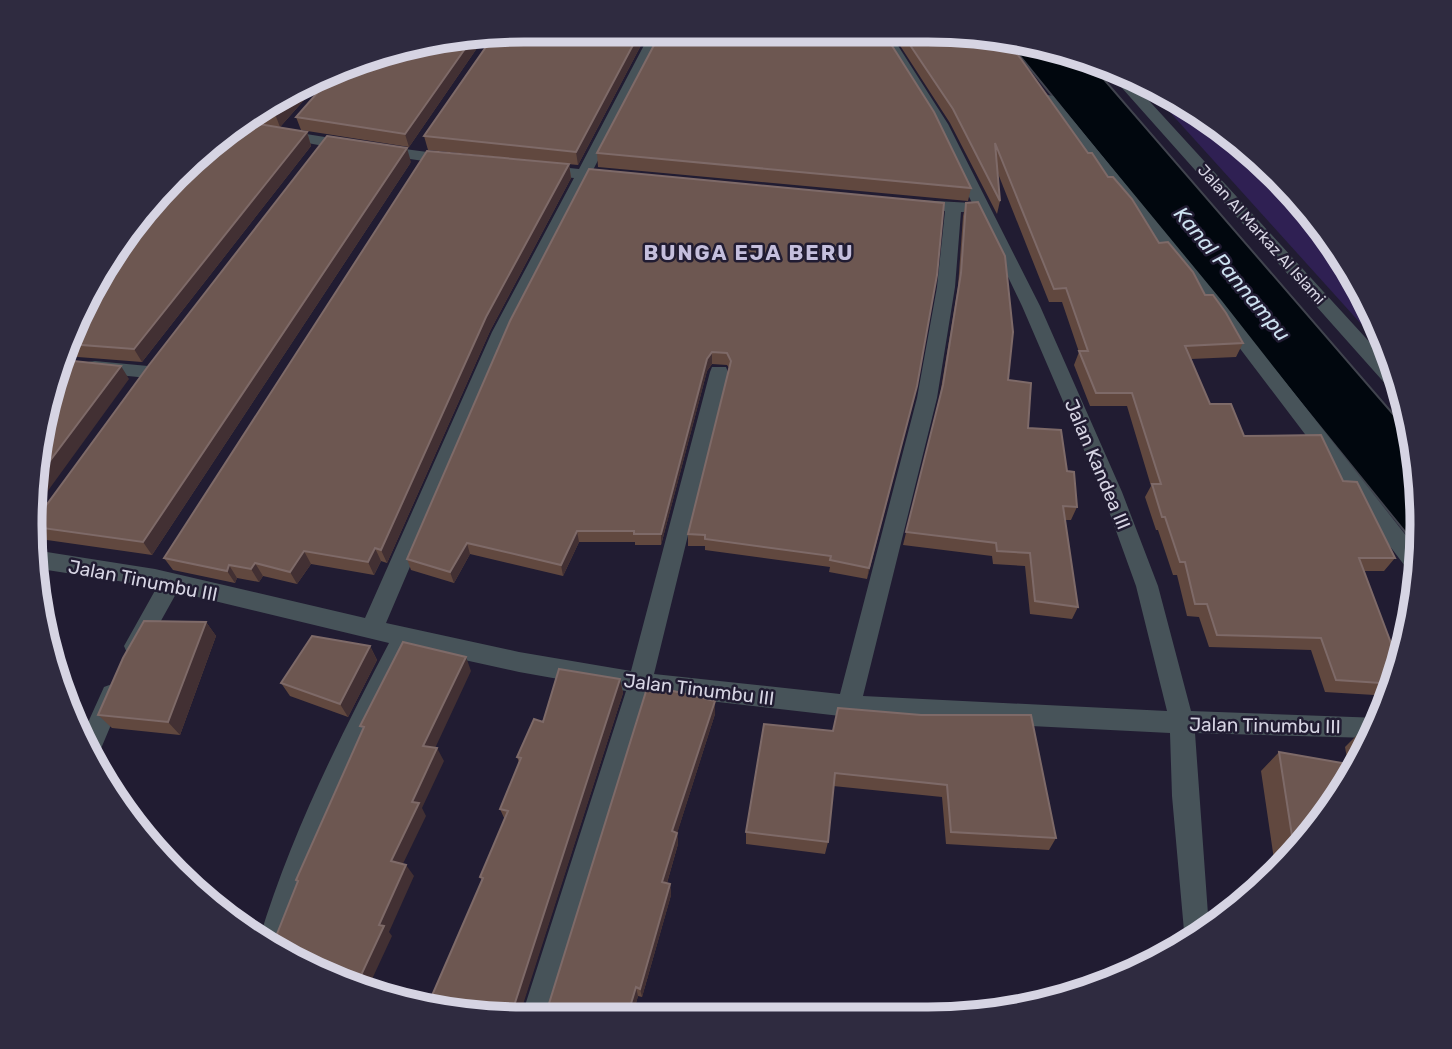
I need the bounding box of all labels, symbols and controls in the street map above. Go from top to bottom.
street label: Jalan Al Markaz Al Islami [1194,161,1329,308]
water label: Kanal Pannampu [1169,201,1296,346]
district label: BUNGA EJA BERU [644,240,854,265]
street label: Jalan Kandea III [1060,395,1135,533]
street label: Jalan Tinumbu III [66,555,220,606]
street label: Jalan Tinumbu III [622,669,776,710]
street label: Jalan Tinumbu III [1189,713,1341,738]

